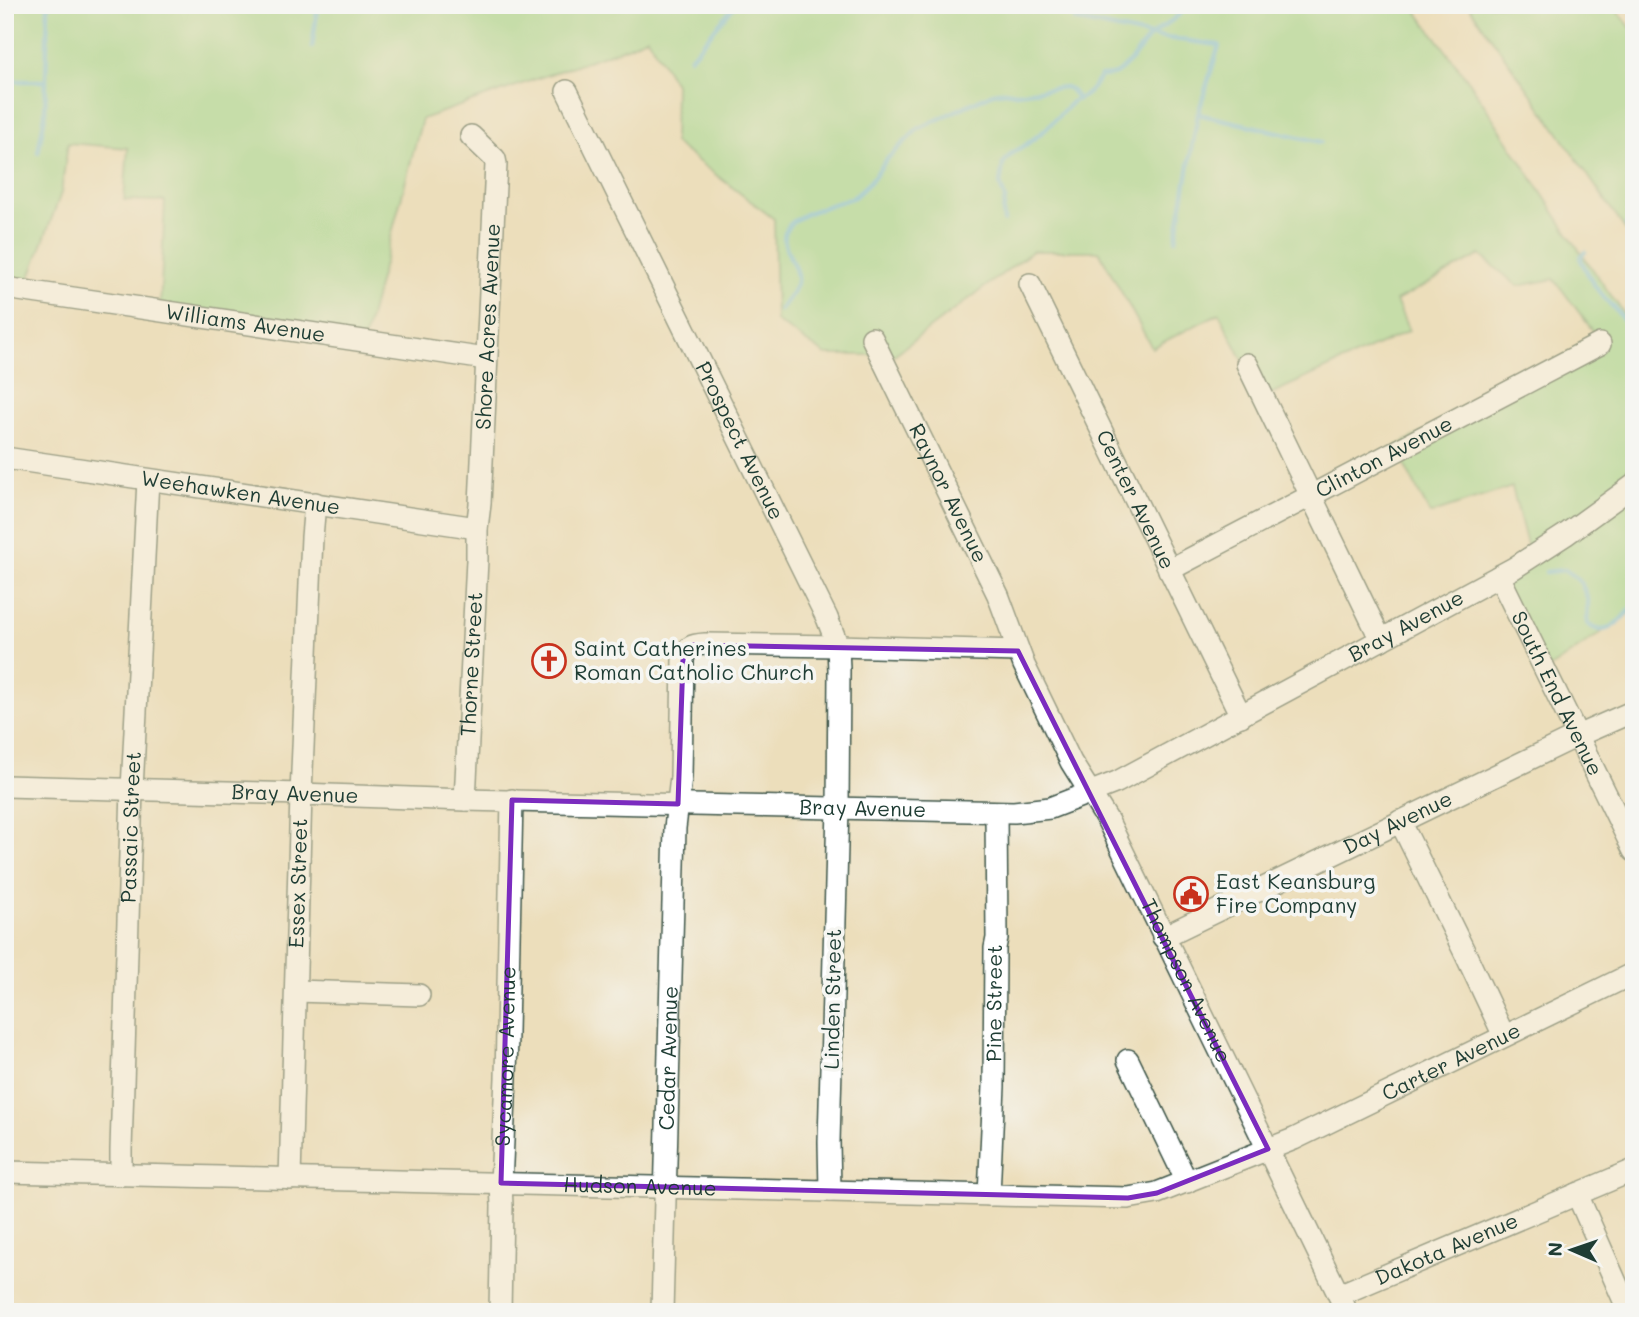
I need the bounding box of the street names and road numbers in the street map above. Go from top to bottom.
street label: Shore Acres Avenue [469,223,505,430]
street label: Williams Avenue [164,297,327,347]
street label: Prospect Avenue [691,357,791,524]
street label: Clinton Avenue [1310,409,1457,503]
street label: Raynor Avenue [904,419,995,567]
street label: Center Avenue [1091,425,1182,573]
street label: Weehawken Avenue [139,463,342,520]
street label: Bray Avenue [1343,583,1468,667]
street label: Thorne Street [453,591,487,737]
street label: South End Avenue [1506,606,1610,780]
street label: Passaic Street [114,751,146,903]
street label: Bray Avenue [231,777,359,808]
street label: Day Avenue [1338,784,1456,860]
street label: Bray Avenue [799,792,927,822]
street label: Essex Street [282,818,312,948]
street label: Thompson Avenue [1136,894,1239,1067]
street label: Linden Street [817,928,846,1070]
street label: Pine Street [979,944,1007,1062]
street label: Sycamore Avenue [488,966,520,1147]
street label: Cedar Avenue [652,986,683,1131]
street label: Carter Avenue [1377,1016,1524,1106]
street label: Hudson Avenue [563,1170,717,1200]
street label: Dakota Avenue [1370,1206,1522,1290]

